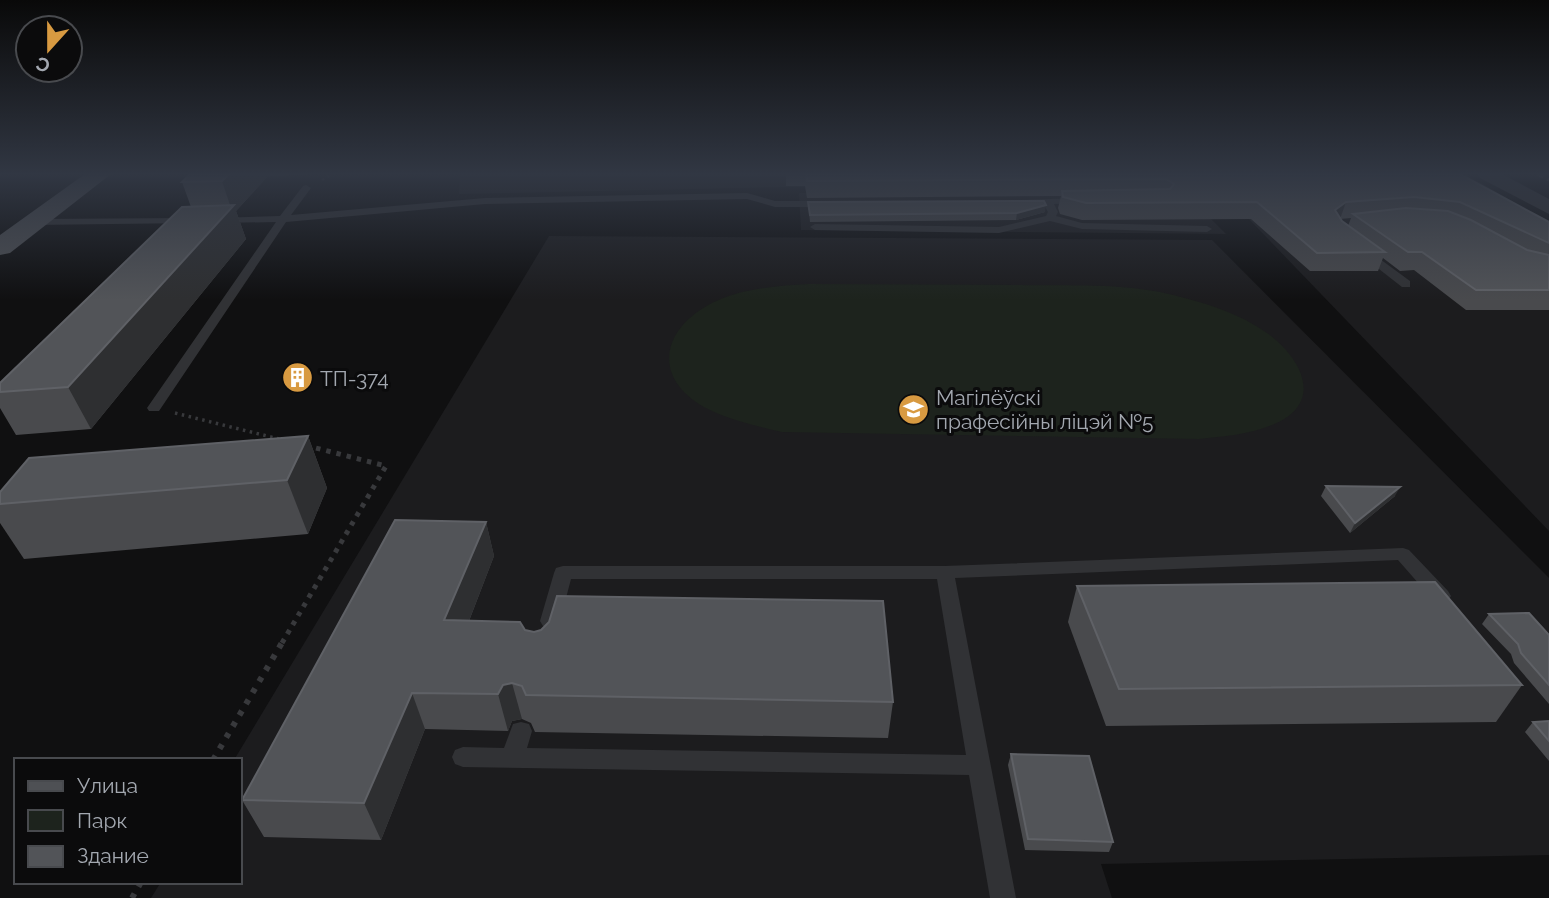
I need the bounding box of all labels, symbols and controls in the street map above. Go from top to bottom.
north arrow [14,14,84,84]
text: С [33,52,53,77]
building icon: ТП-374 [280,361,314,395]
place label: ТП-374 [320,366,389,391]
place label: Магілёўскі прафесійны ліцэй №5 [936,385,1153,434]
school or university icon: Магілёўскі прафесійны ліцэй №5 [896,392,930,426]
legend [14,758,242,884]
text: Улица [77,773,138,798]
text: Парк [77,808,127,833]
text: Здание [77,843,149,868]

